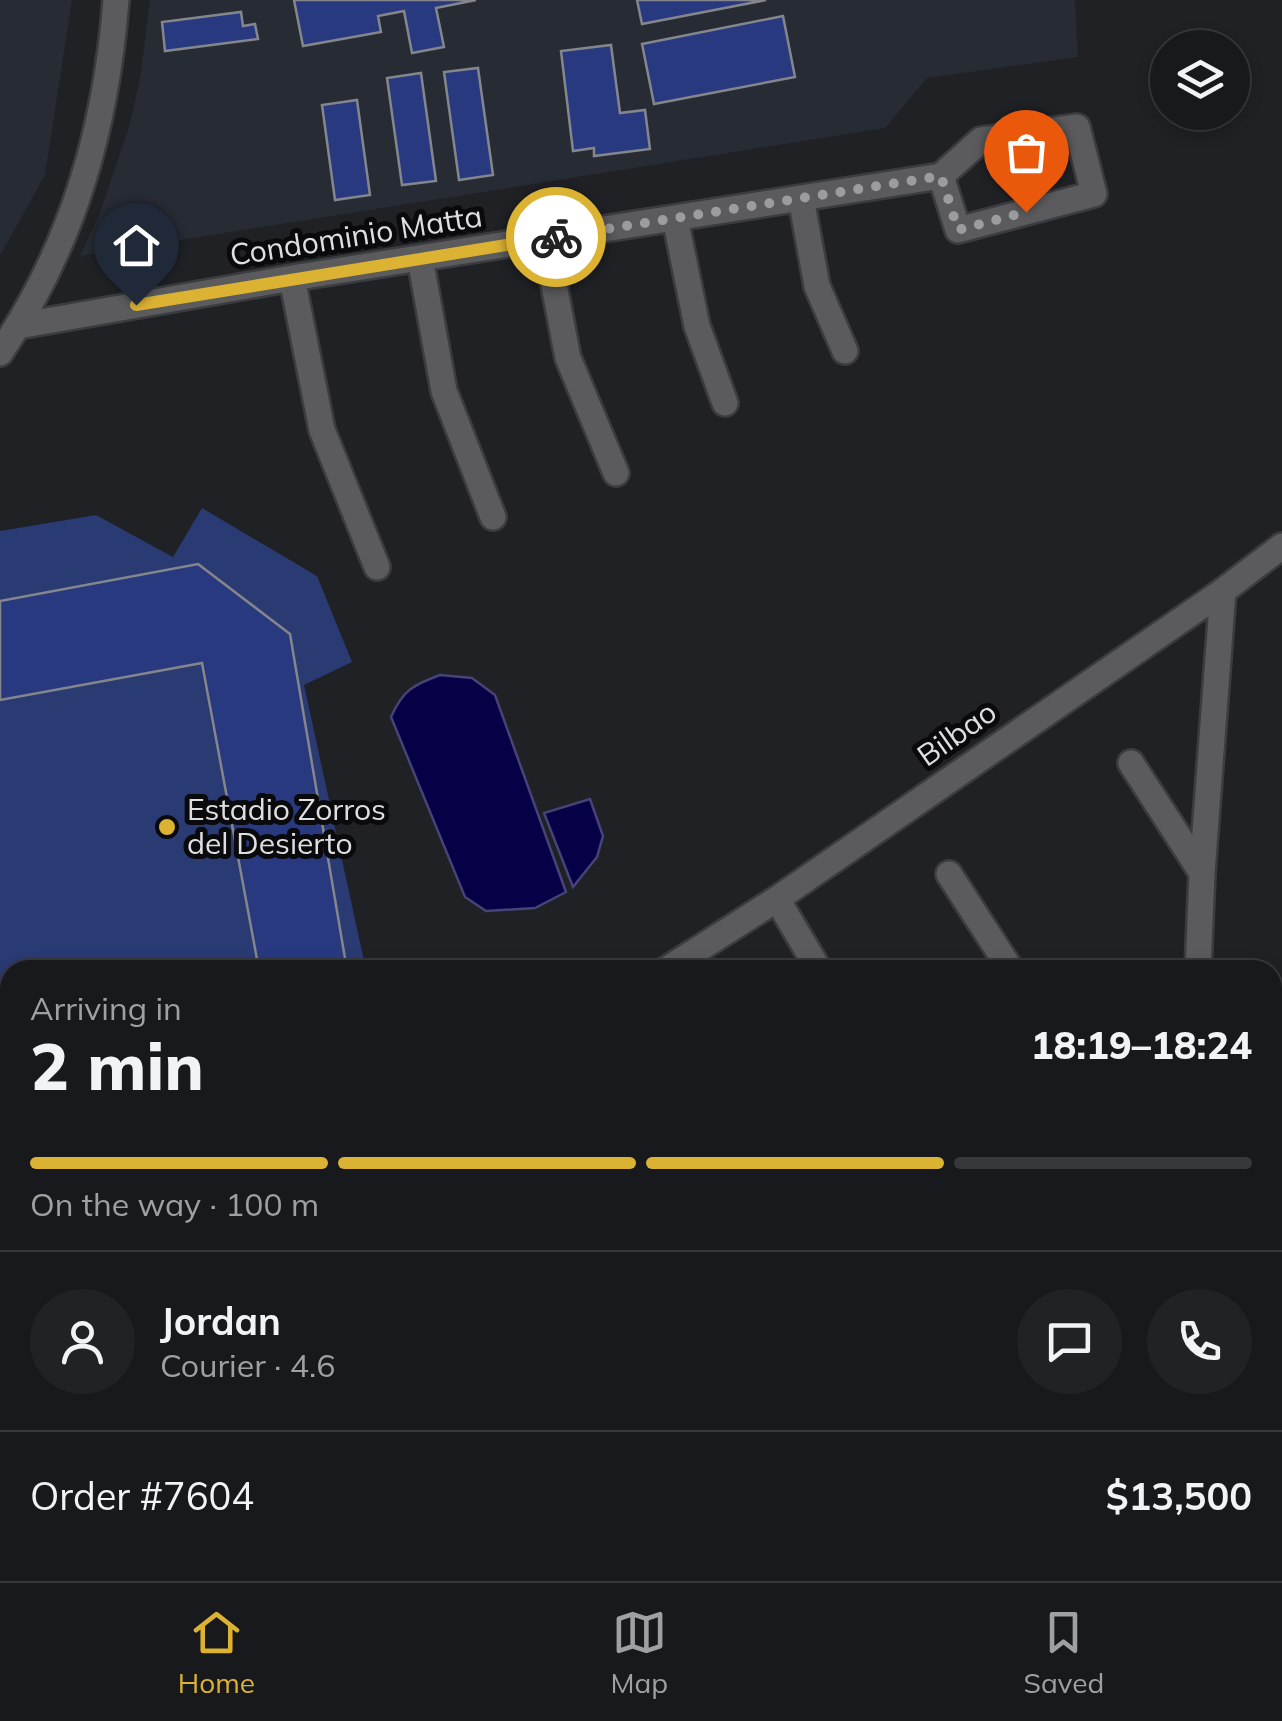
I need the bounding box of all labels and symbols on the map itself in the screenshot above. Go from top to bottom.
pin [984,110,1069,213]
courier [506,187,606,287]
street label: Condominio Matta [227,196,485,274]
pin [94,203,179,306]
street label: Bilbao [910,692,1003,774]
place label: Estadio Zorros del Desierto [187,790,386,862]
marker: Estadio Zorros del Desierto [156,816,178,838]

